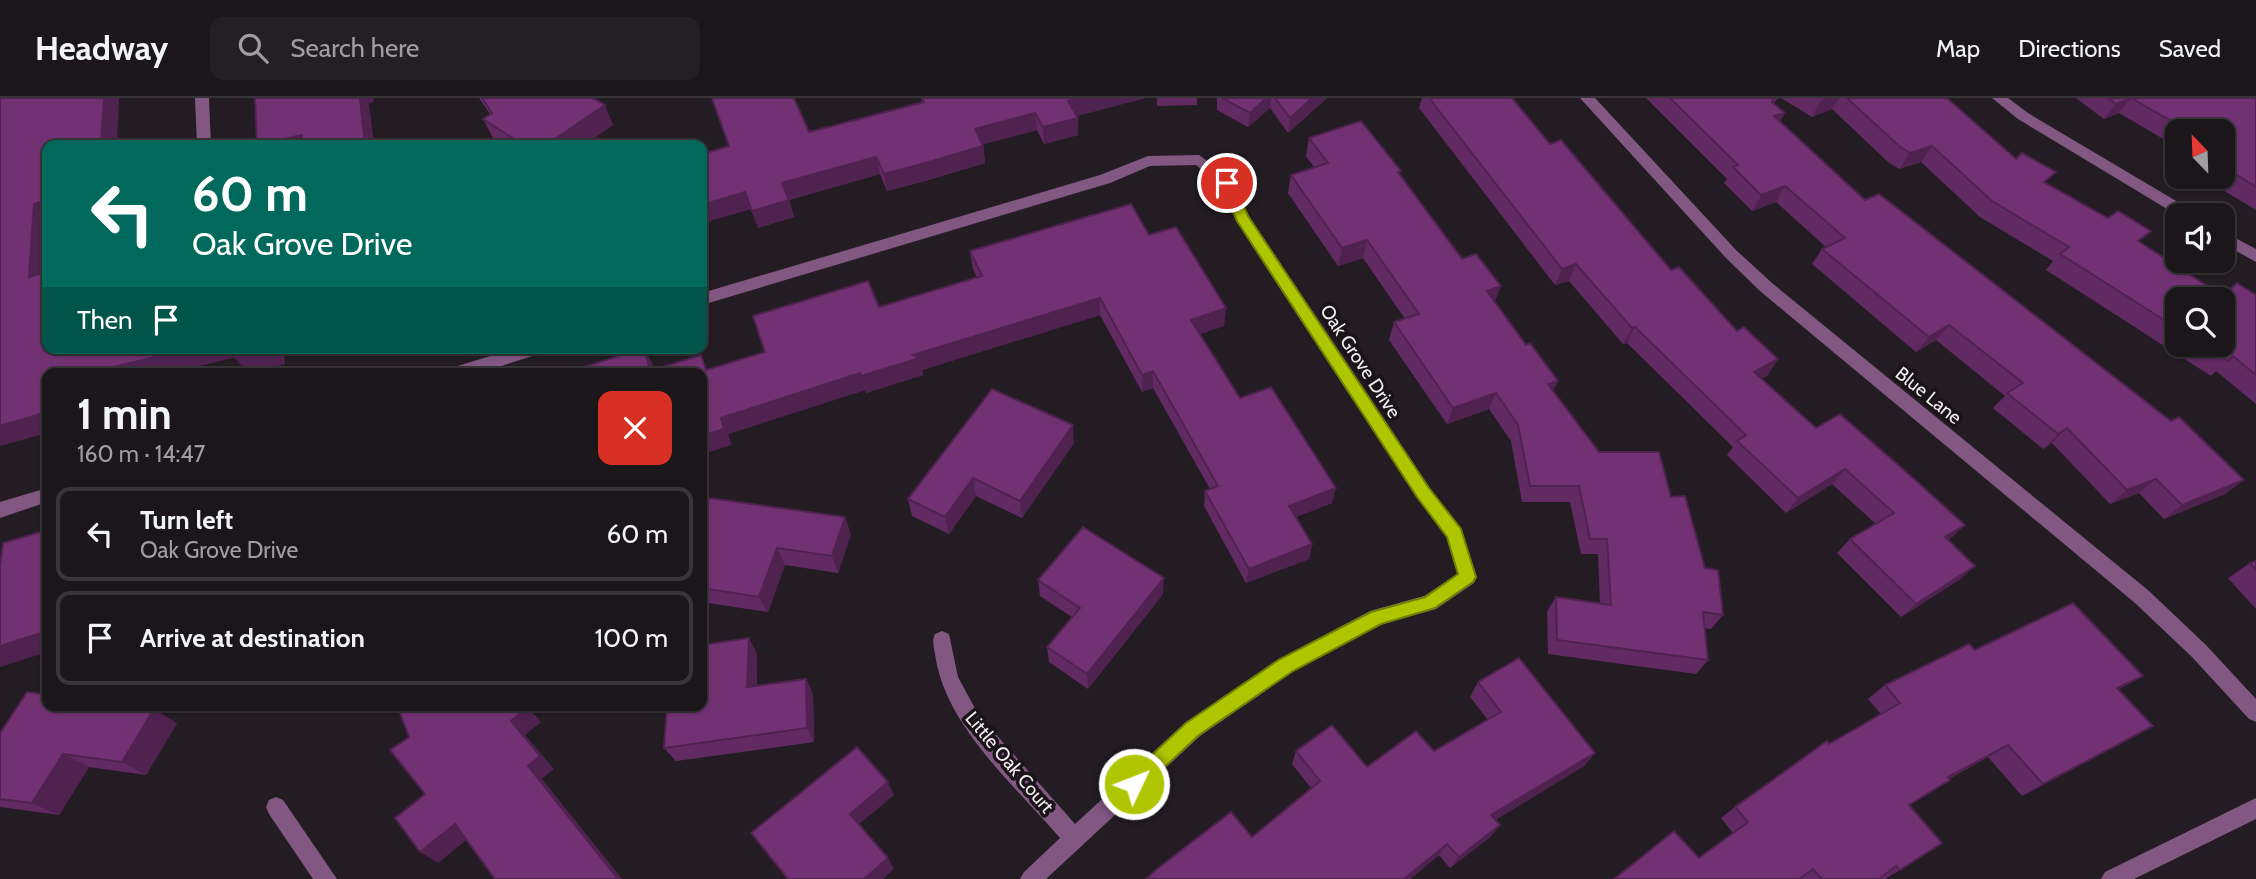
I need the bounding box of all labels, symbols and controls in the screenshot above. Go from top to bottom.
search box [210,17,700,80]
text: Headway [35,28,168,68]
icon: search [234,29,272,67]
text: Search here [290,32,419,64]
text: Map [1936,34,1980,63]
text: Directions [2018,34,2121,63]
text: Saved [2159,34,2221,63]
north arrow [2165,119,2235,189]
map controls [2165,119,2235,357]
pin [1197,153,1257,213]
text: 60 m [192,164,308,223]
icon: arrive [1208,164,1246,202]
icon: left [77,168,168,259]
button: sound [2165,203,2235,273]
text: Oak Grove Drive [192,224,412,263]
button: search [2165,287,2235,357]
street label: Oak Grove Drive [1315,300,1406,423]
icon: arrive [147,301,185,339]
text: Then [77,304,133,336]
street label: Blue Lane [1891,362,1967,429]
text: 1 min [77,388,172,440]
button: close [598,391,672,465]
text: 160 m · 14:47 [77,440,205,468]
text: Turn left [140,504,233,536]
icon: left [81,515,119,553]
text: 60 m [606,518,668,550]
text: Oak Grove Drive [140,536,298,564]
icon: arrive [81,619,119,657]
text: Arrive at destination [140,622,365,654]
text: 100 m [595,622,668,654]
street label: Little Oak Court [961,707,1059,818]
position arrow [1097,747,1171,821]

